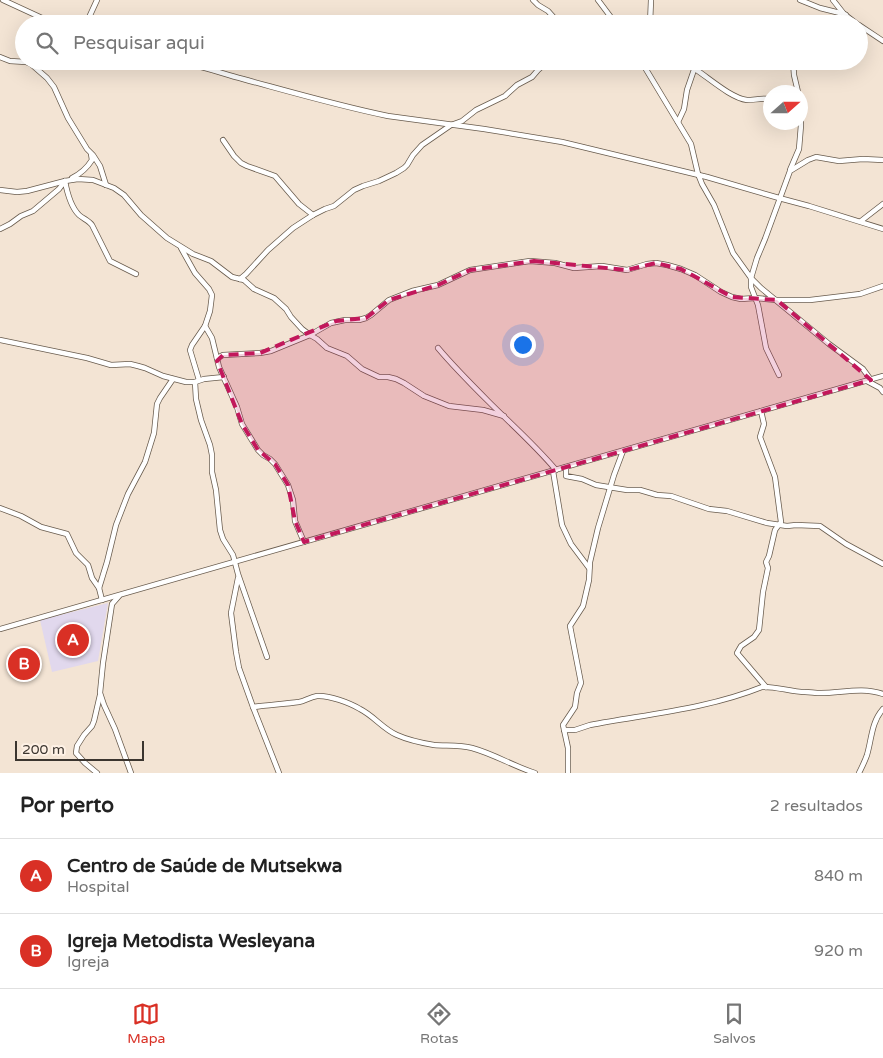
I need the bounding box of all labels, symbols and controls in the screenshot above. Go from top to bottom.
search box [15,15,868,70]
icon: search [33,29,61,57]
text: Pesquisar aqui [73,32,205,54]
north arrow [763,85,808,130]
your location [510,332,536,358]
pin: A [57,621,89,659]
pin: B [8,645,40,683]
scale bar [15,738,144,761]
text: 200 m [22,741,65,758]
text: Por perto [20,793,114,818]
text: 2 resultados [770,796,863,816]
text: Centro de Saúde de Mutsekwa [67,855,342,877]
text: A [30,866,42,886]
text: 840 m [814,866,863,886]
text: Hospital [67,877,129,897]
text: Igreja Metodista Wesleyana [67,930,315,952]
text: B [30,941,42,961]
text: 920 m [814,941,863,961]
text: Igreja [67,952,109,972]
tab: Mapa [127,1000,165,1047]
tab: Rotas [420,1000,458,1047]
tab: Salvos [713,1000,756,1047]

